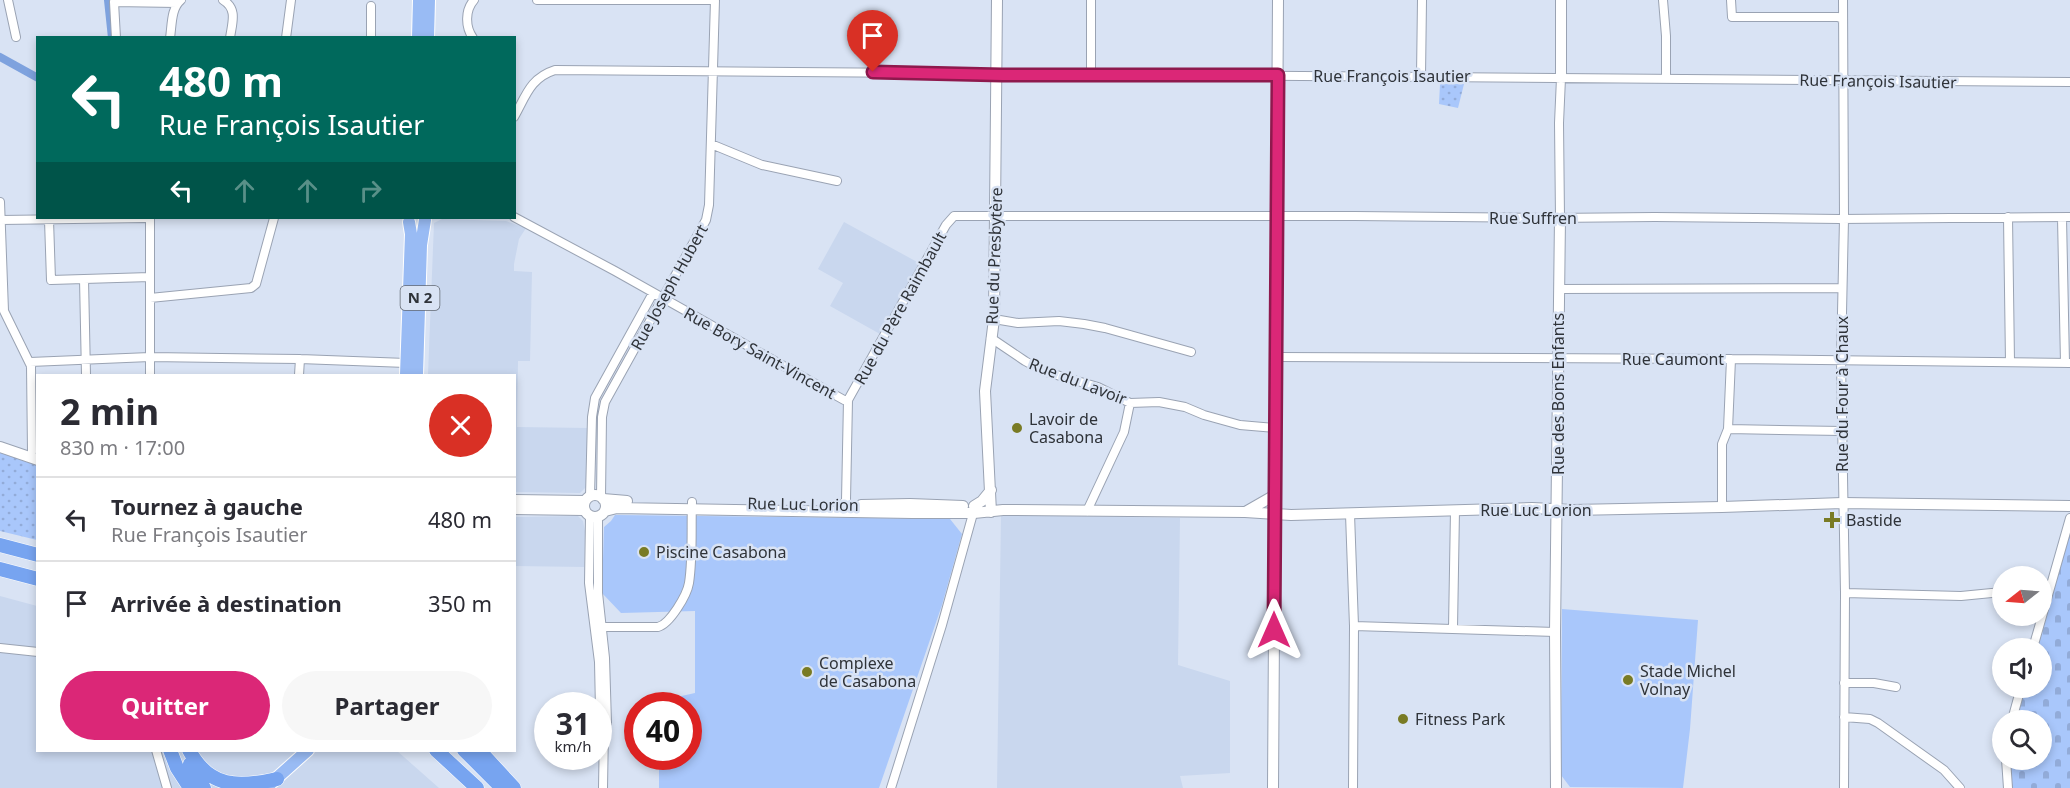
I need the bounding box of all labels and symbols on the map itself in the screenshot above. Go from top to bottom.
pin [847,10,898,72]
street label: Rue François Isautier [1313,65,1471,87]
street label: Rue François Isautier [1799,69,1957,93]
street label: Rue du Presbytère [981,187,1007,325]
street label: Rue Suffren [1489,207,1577,229]
street label: Rue Joseph Hubert [625,220,713,354]
street label: Rue du Père Raimbault [849,227,951,388]
road number: N 2 [400,286,440,310]
street label: Rue Bory Saint-Vincent [680,302,840,404]
street label: Rue des Bons Enfants [1547,313,1569,475]
street label: Rue du Four à Chaux [1831,315,1853,472]
street label: Rue Caumont [1622,348,1724,370]
street label: Rue du Lavoir [1026,352,1130,410]
place label: Lavoir de Casabona [1029,408,1103,448]
marker: Lavoir de Casabona [1010,421,1024,435]
street label: Rue Luc Lorion [747,492,859,516]
street label: Rue Luc Lorion [1480,499,1592,521]
place label: Bastide [1846,509,1902,531]
marker: Bastide [1823,511,1841,529]
place label: Piscine Casabona [656,541,786,563]
marker: Piscine Casabona [637,545,651,559]
north arrow [1992,566,2052,626]
position arrow [1242,598,1306,662]
place label: Complexe de Casabona [819,652,916,692]
place label: Stade Michel Volnay [1640,660,1736,700]
marker: Complexe de Casabona [800,665,814,679]
marker: Stade Michel Volnay [1621,673,1635,687]
speed limit sign: 40 [624,692,702,770]
place label: Fitness Park [1415,708,1506,730]
marker: Fitness Park [1396,712,1410,726]

